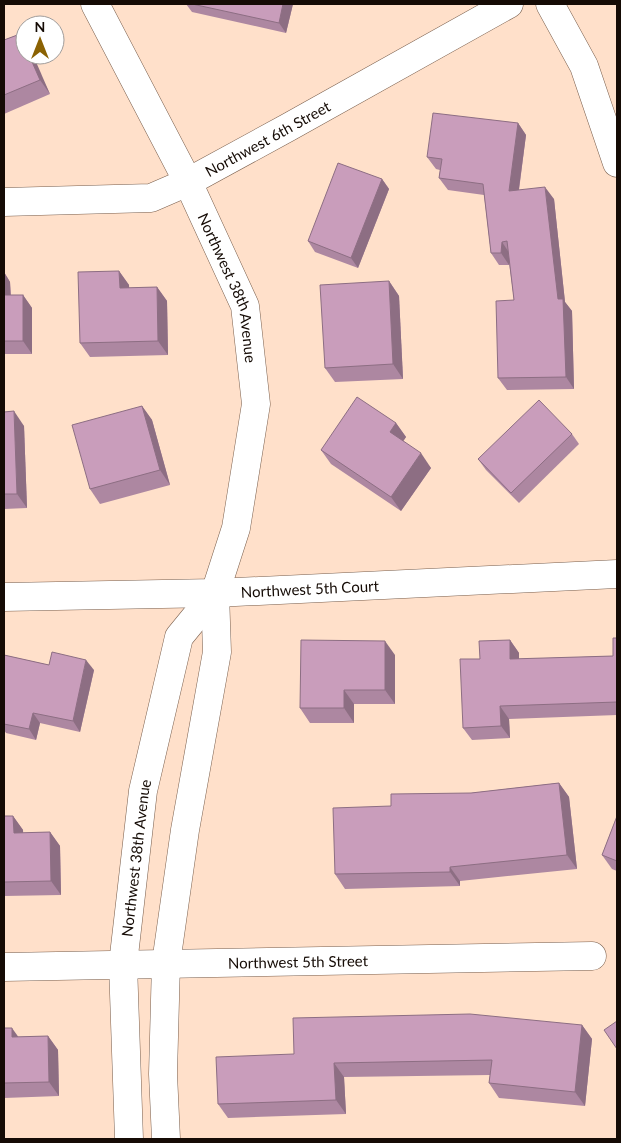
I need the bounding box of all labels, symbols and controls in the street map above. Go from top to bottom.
north arrow [15,15,65,65]
text: N [35,18,45,35]
street label: Northwest 6th Street [202,96,334,180]
street label: Northwest 38th Avenue [194,210,260,364]
street label: Northwest 5th Court [240,576,380,601]
street label: Northwest 38th Avenue [117,777,155,938]
street label: Northwest 5th Street [228,951,369,972]

